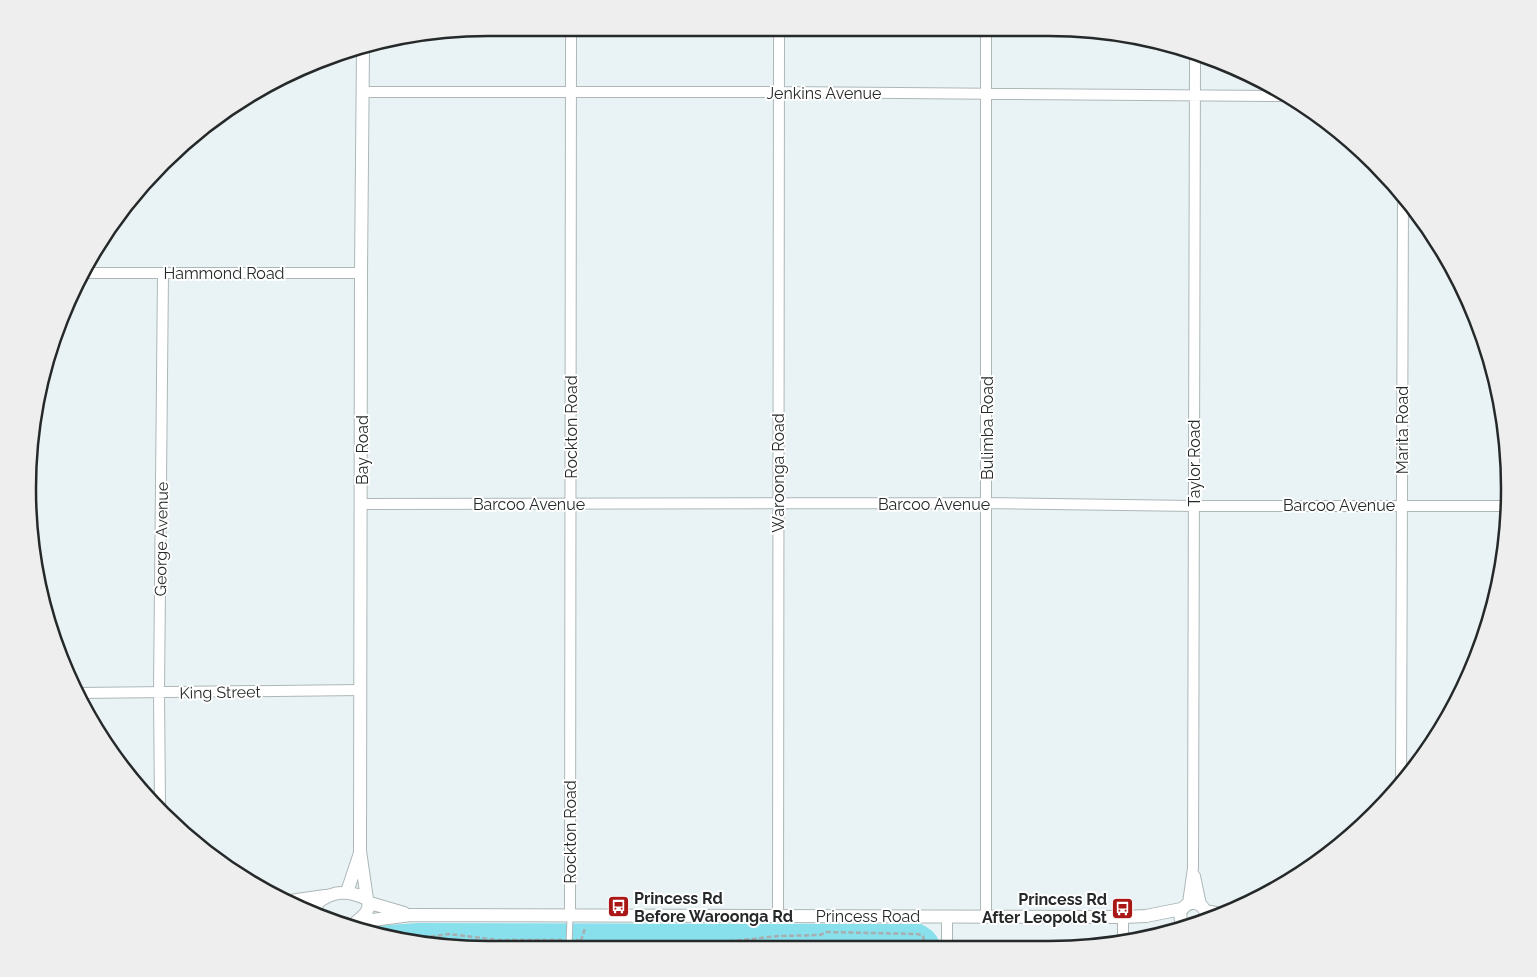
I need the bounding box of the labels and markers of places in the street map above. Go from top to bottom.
place label: Princess Rd Before Waroonga Rd [634,889,793,926]
place label: Princess Rd After Leopold St [982,890,1107,927]
bus stop icon: Princess Rd Before Waroonga Rd [606,895,630,919]
bus stop icon: Princess Rd After Leopold St [1111,896,1135,920]

